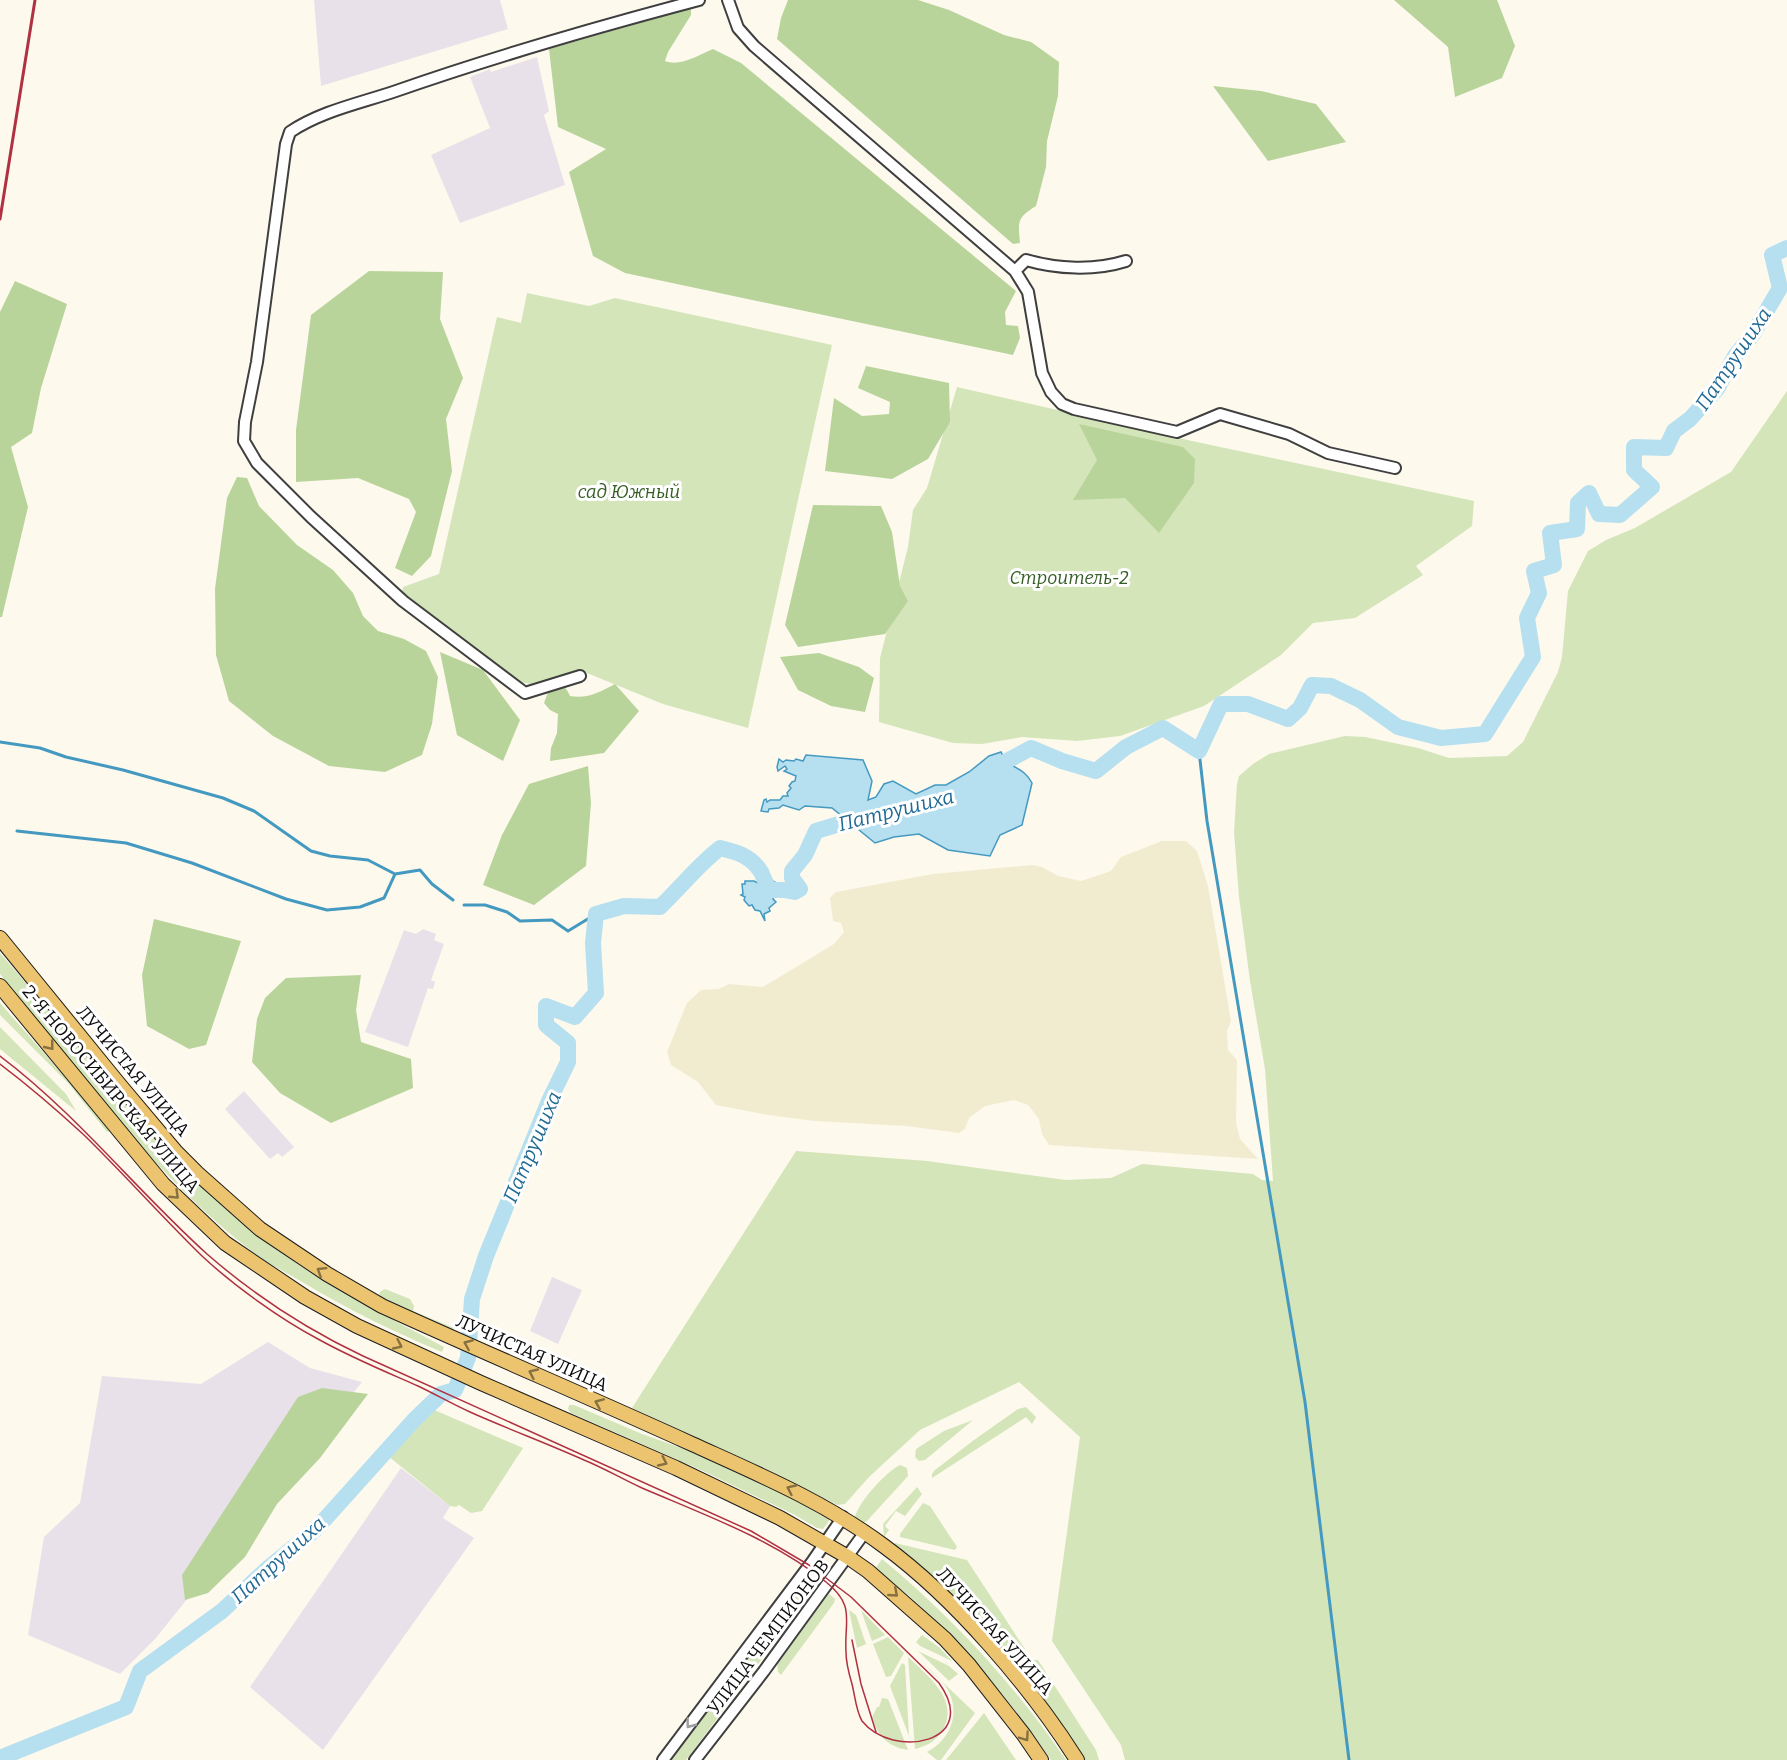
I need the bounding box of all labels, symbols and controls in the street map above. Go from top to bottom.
water label: Патрушиха [1690,303,1776,415]
park label: сад Южный [578,481,680,503]
park label: Строитель-2 [1009,567,1129,589]
water label: Патрушиха [836,784,956,836]
street label: 2-Я НОВОСИБИРСКАЯ УЛИЦА [18,981,204,1197]
street label: ЛУЧИСТАЯ УЛИЦА [72,1001,194,1141]
one-way arrow [42,1039,53,1050]
water label: Патрушиха [498,1088,566,1206]
one-way arrow [167,1188,178,1199]
one-way arrow [317,1266,327,1278]
street label: ЛУЧИСТАЯ УЛИЦА [453,1310,612,1396]
one-way arrow [392,1338,403,1350]
one-way arrow [464,1339,475,1351]
one-way arrow [529,1369,540,1381]
one-way arrow [595,1398,606,1410]
one-way arrow [656,1454,667,1466]
one-way arrow [786,1485,797,1497]
water label: Патрушиха [226,1511,330,1609]
street label: УЛИЦА ЧЕМПИОНОВ [702,1555,834,1719]
street label: ЛУЧИСТАЯ УЛИЦА [932,1563,1058,1699]
one-way arrow [887,1586,898,1597]
one-way arrow [686,1717,697,1728]
one-way arrow [1018,1730,1029,1741]

